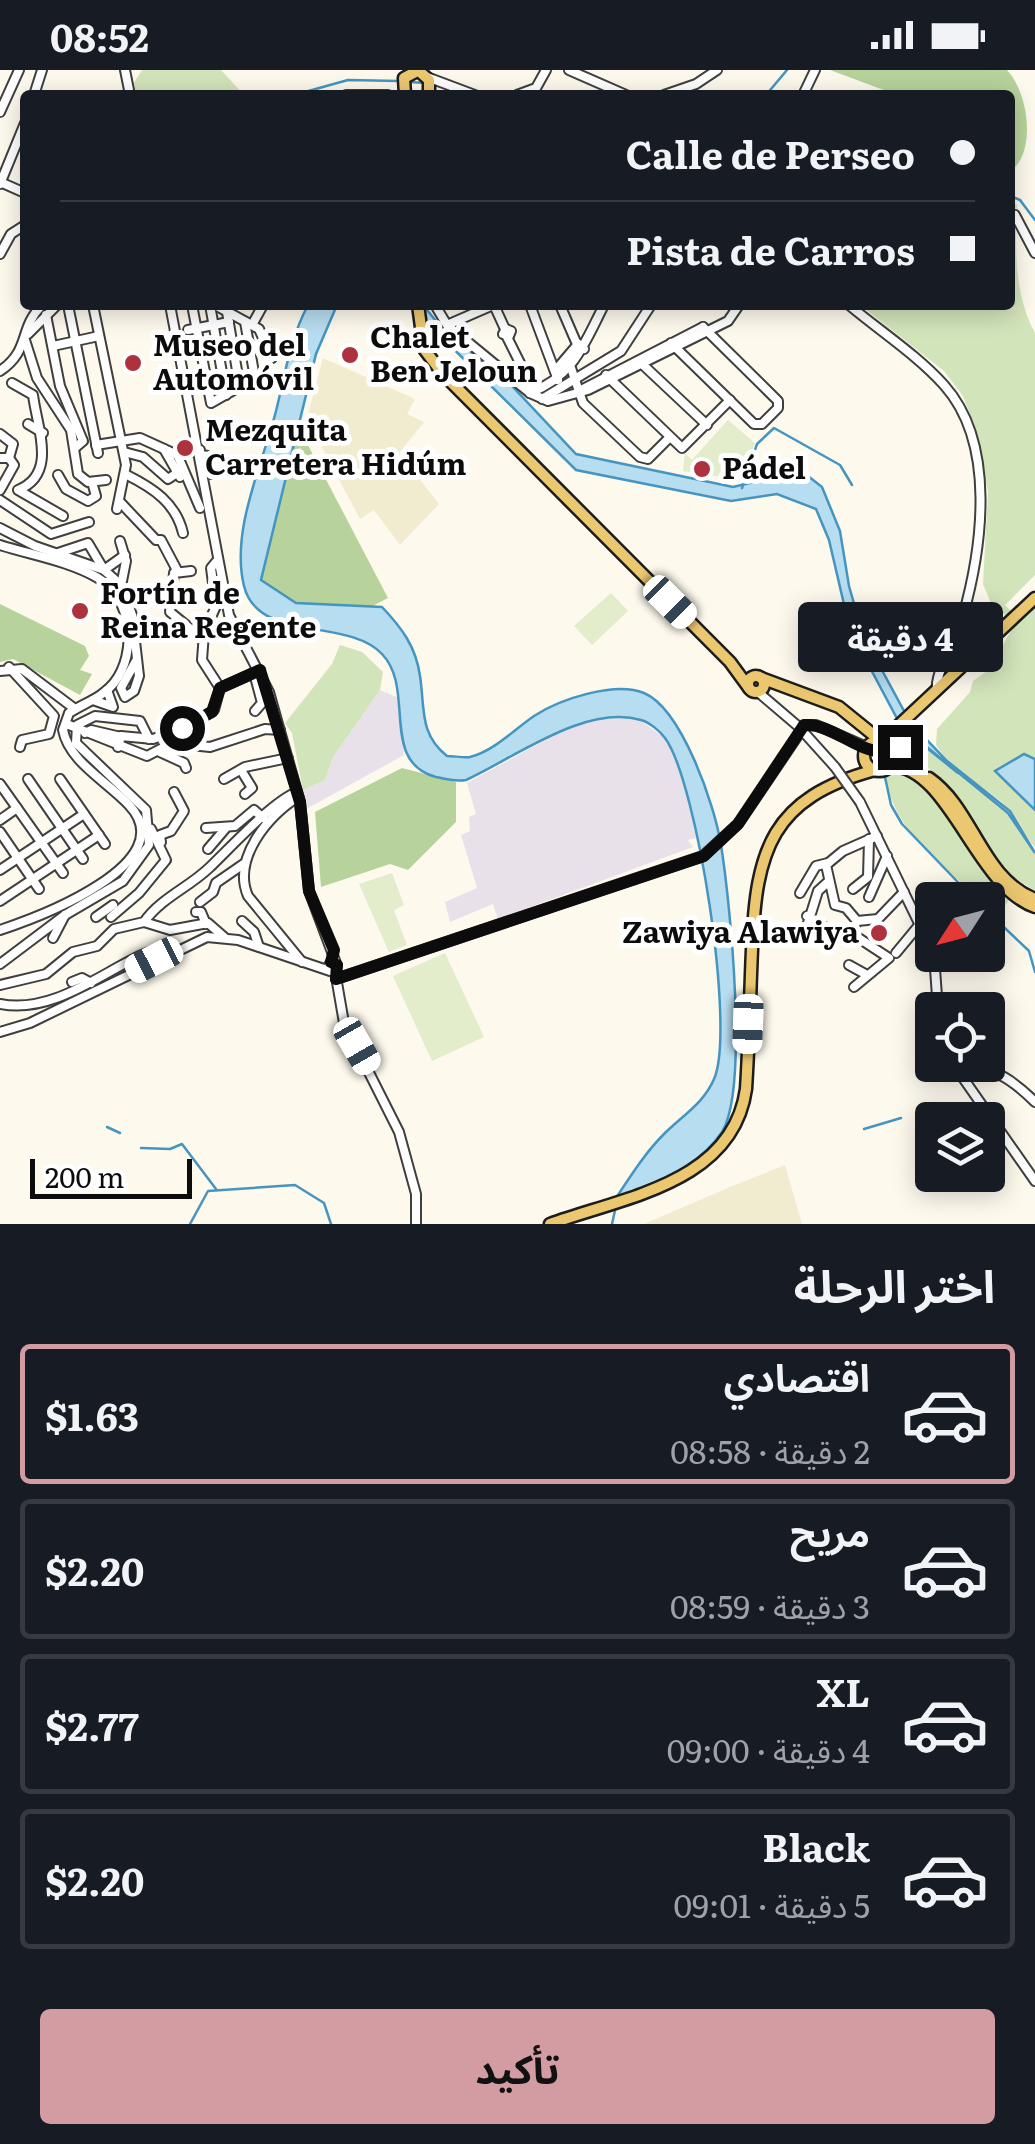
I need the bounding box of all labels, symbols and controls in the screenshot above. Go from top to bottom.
text: 08:52 [50,7,149,64]
text: Calle de Perseo [626,124,915,181]
text: Pista de Carros [626,220,915,277]
place label: Chalet Ben Jeloun [370,313,538,391]
place label: Museo del Automóvil [153,321,314,399]
marker: Chalet Ben Jeloun [339,344,361,366]
marker: Museo del Automóvil [122,352,144,374]
place label: Mezquita Carretera Hidúm [205,406,466,484]
marker: Mezquita Carretera Hidúm [174,437,196,459]
place label: Pádel [722,444,806,488]
marker: Pádel [691,458,713,480]
place label: Fortín de Reina Regente [100,569,316,647]
car [638,570,702,634]
marker: Fortín de Reina Regente [69,600,91,622]
callout: 4 دقيقة [798,602,1002,672]
text: 4 دقيقة [847,613,954,661]
route start [160,706,205,751]
route end [878,725,923,770]
north arrow [915,882,1005,972]
map controls [915,882,1005,1192]
place label: Zawiya Alawiya [622,908,860,952]
marker: Zawiya Alawiya [868,922,890,944]
car [120,933,188,987]
button: locate [915,992,1005,1082]
car [732,993,764,1055]
car [329,1013,385,1079]
button: layers [915,1102,1005,1192]
scale bar [30,1154,192,1198]
text: 200 m [45,1155,124,1197]
text: اختر الرحلة [794,1250,995,1317]
text: اقتصادي [724,1347,870,1404]
icon: car [900,1369,990,1459]
text: $1.63 [45,1386,139,1443]
text: 2 دقيقة · 08:58 [670,1426,870,1474]
text: مريح [790,1502,870,1559]
icon: car [900,1524,990,1614]
text: $2.20 [45,1541,144,1598]
text: 3 دقيقة · 08:59 [670,1581,870,1629]
text: XL [817,1662,870,1719]
icon: car [900,1679,990,1769]
text: $2.77 [45,1696,139,1753]
text: 4 دقيقة · 09:00 [667,1725,870,1773]
text: Black [762,1817,870,1874]
icon: car [900,1834,990,1924]
text: $2.20 [45,1851,144,1908]
text: 5 دقيقة · 09:01 [674,1880,870,1928]
button: تأكيد [40,2009,995,2124]

